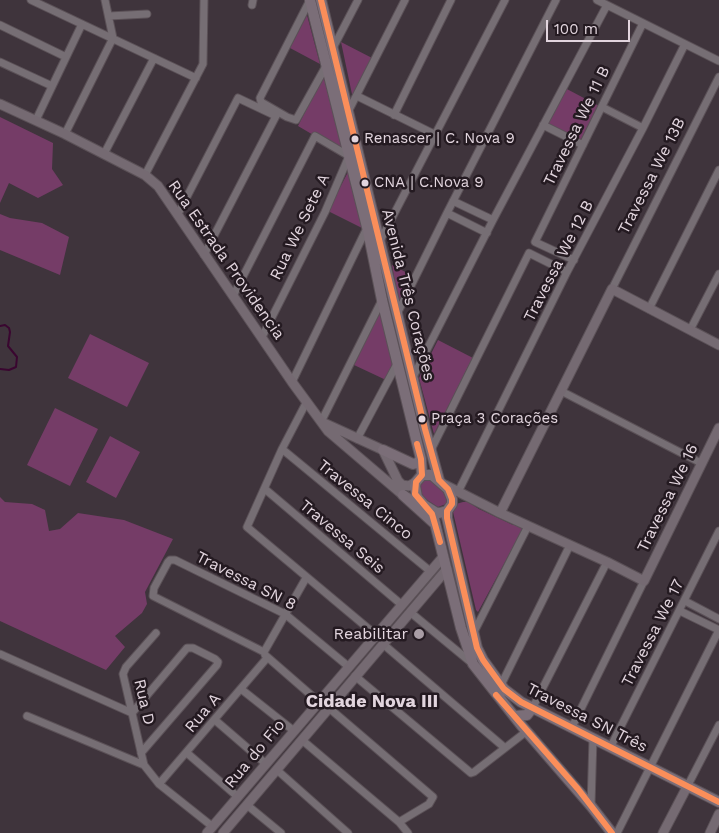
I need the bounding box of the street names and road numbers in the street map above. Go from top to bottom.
street label: Travessa We 11 B [540,63,614,189]
street label: Travessa We 13B [614,115,690,237]
street label: Rua We Sete A [266,171,334,283]
street label: Rua Estrada Providencia [164,177,288,343]
street label: Travessa We 12 B [520,197,598,325]
street label: Avenida Três Corações [377,207,439,383]
street label: Travessa We 16 [633,441,703,555]
street label: Travessa Cinco [314,456,416,544]
street label: Travessa Seis [296,496,388,578]
street label: Travessa SN 8 [193,548,299,614]
street label: Travessa We 17 [618,576,688,690]
street label: Rua D [129,677,159,727]
street label: Travessa SN Três [524,679,650,757]
street label: Rua A [181,689,225,737]
street label: Rua do Fio [221,716,289,792]

